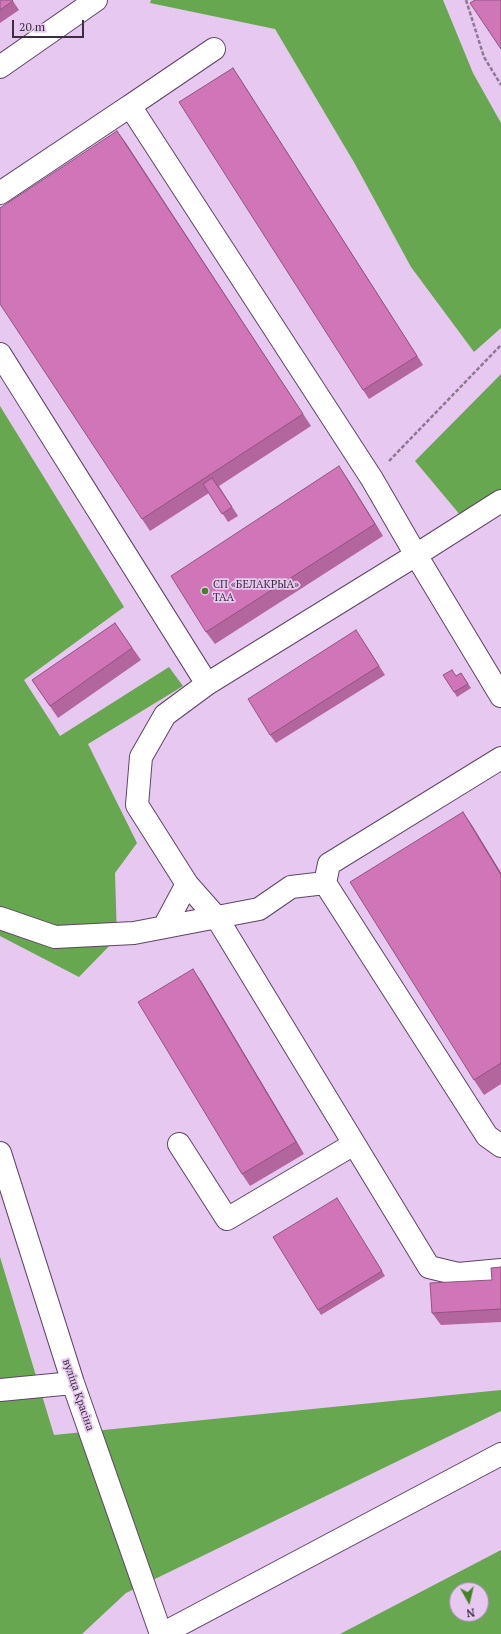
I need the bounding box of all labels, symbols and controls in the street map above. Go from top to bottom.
scale bar [14,12,86,38]
text: 20 m [19,19,45,34]
place label: СП «БЕЛАКРЫА» ТАА [213,578,299,604]
marker: СП «БЕЛАКРЫА» ТАА [200,586,210,596]
street label: вуліца Красіна [60,1357,96,1433]
north arrow [449,1582,489,1622]
text: N [465,1605,476,1620]

